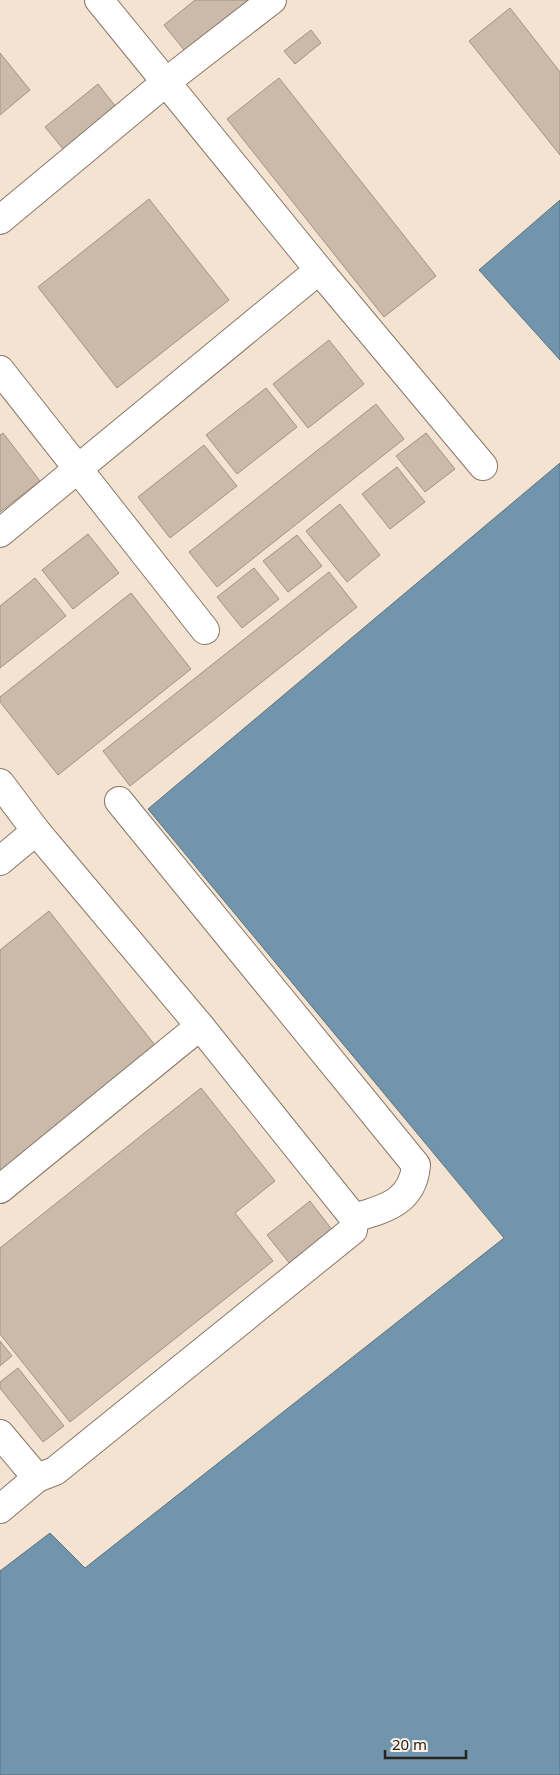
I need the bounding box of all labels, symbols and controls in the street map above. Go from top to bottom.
scale bar [385,1728,466,1760]
text: 20 m [392,1734,427,1754]

